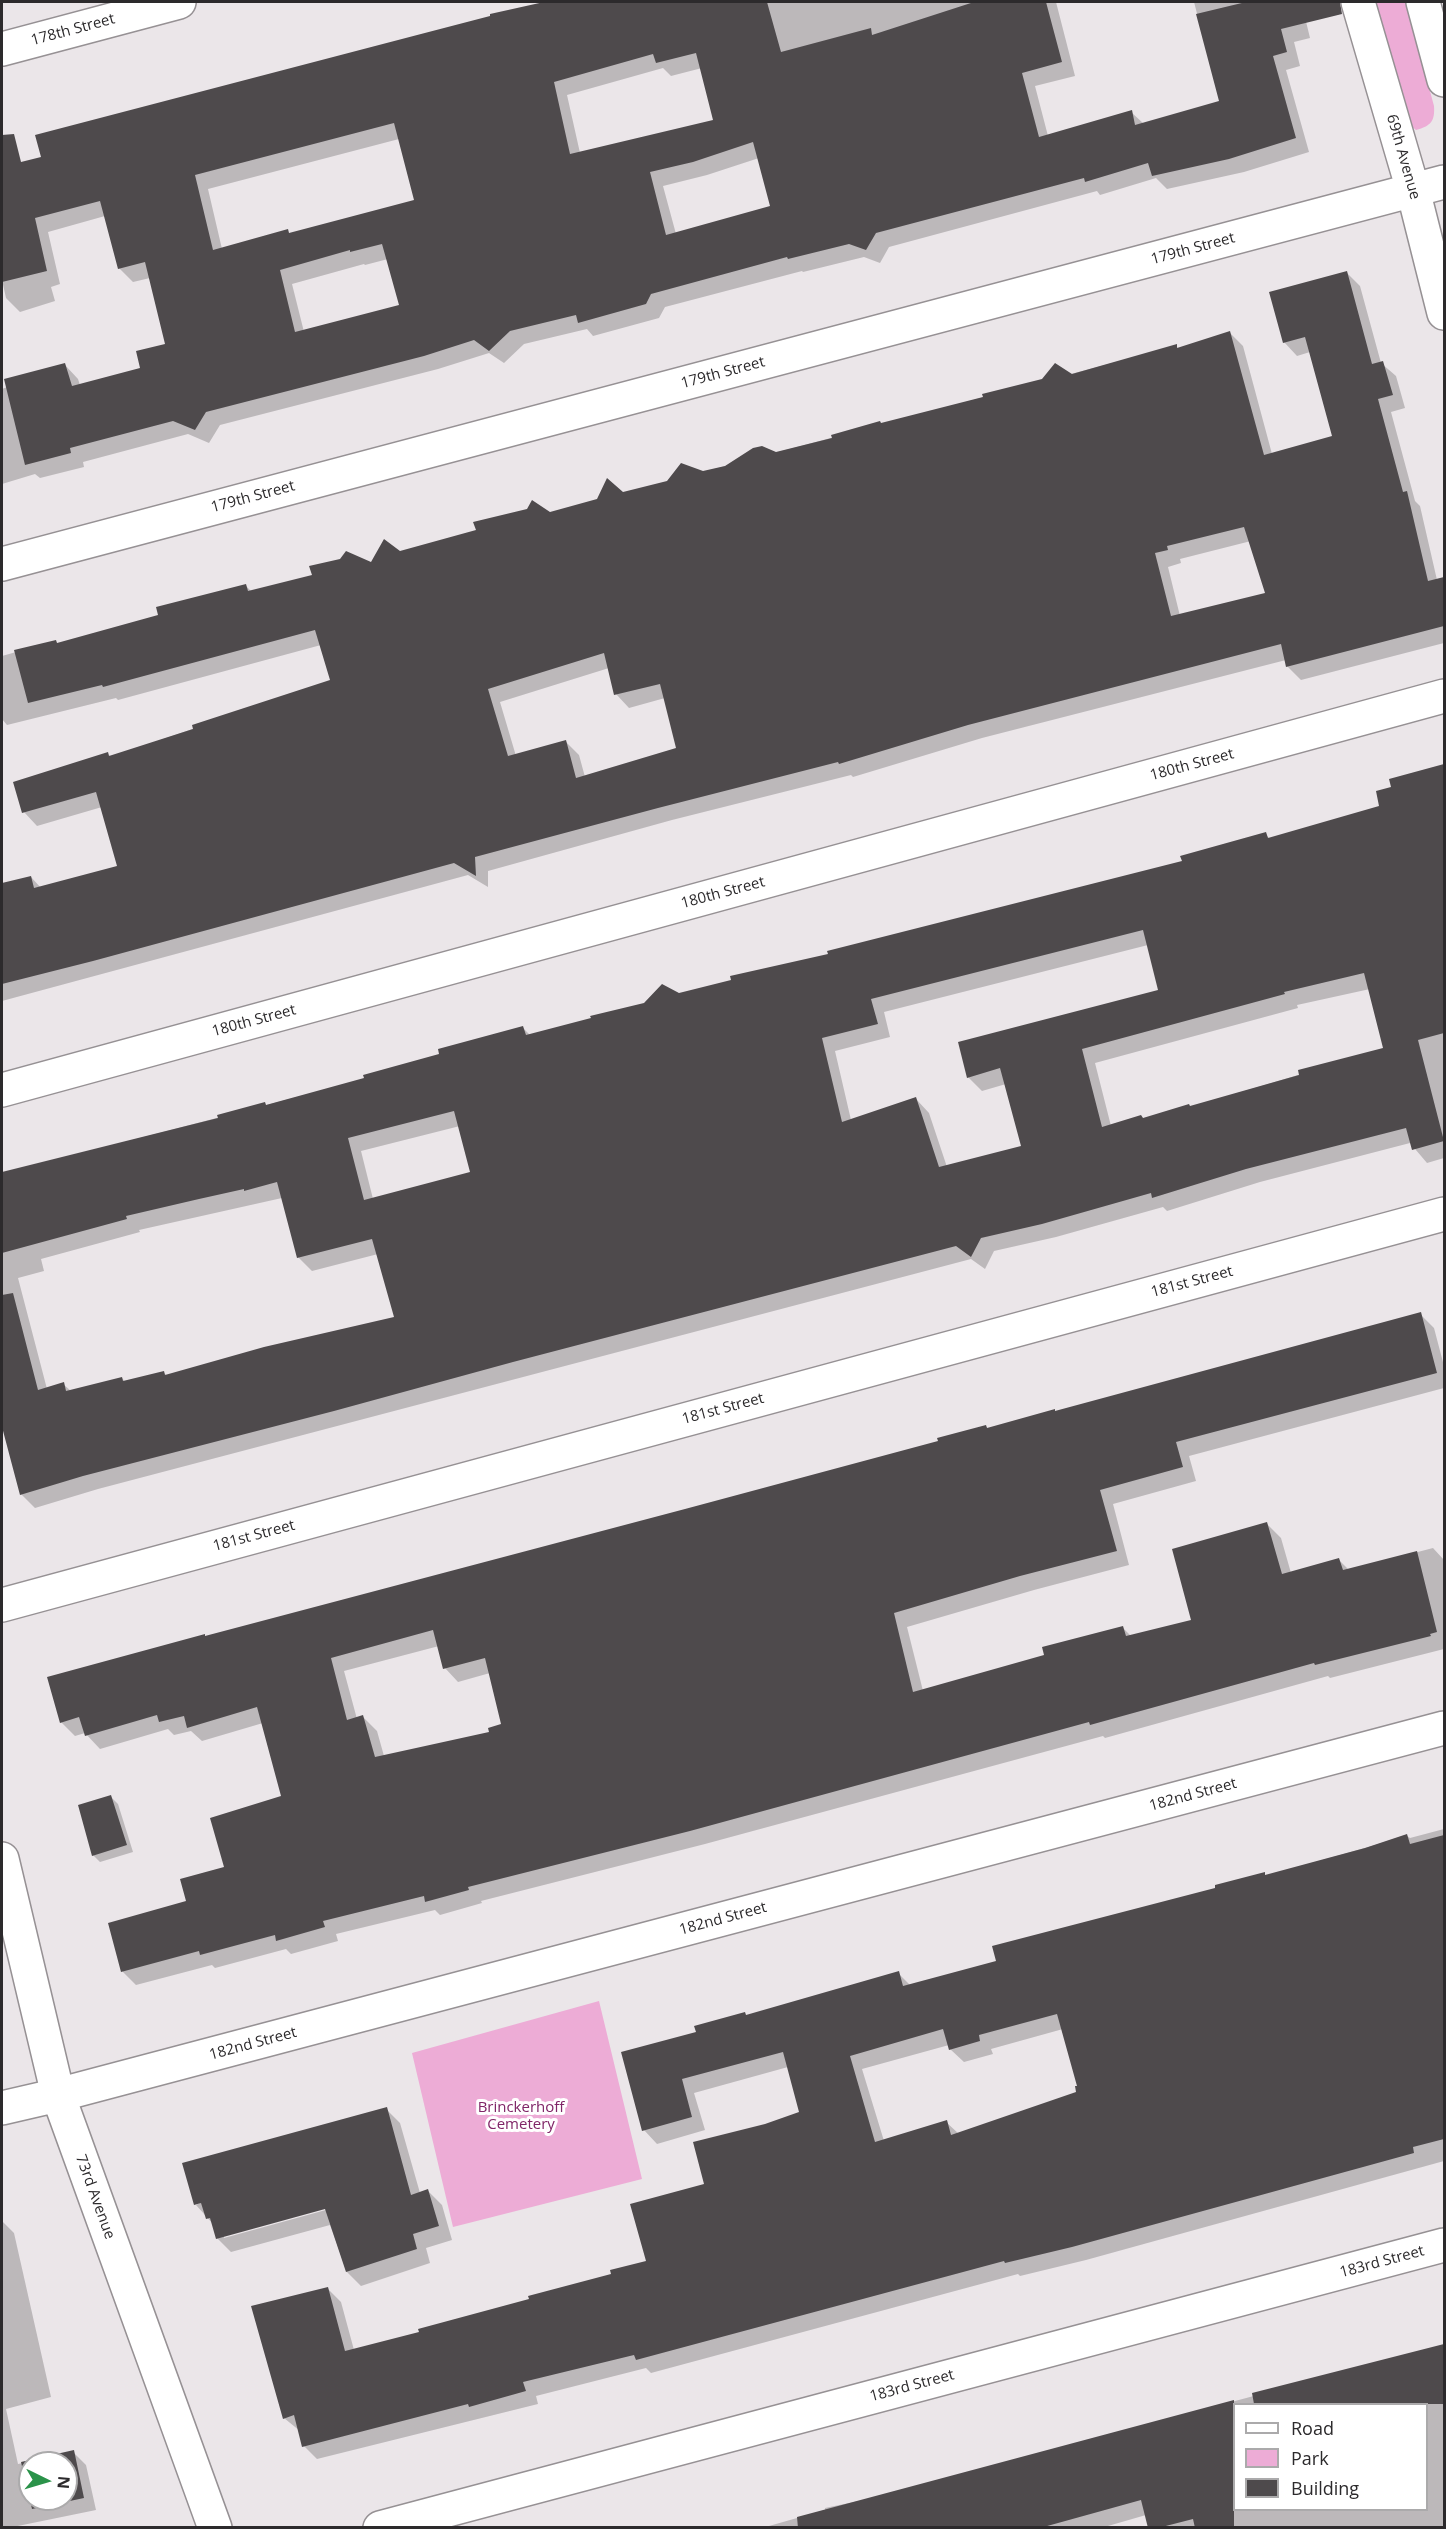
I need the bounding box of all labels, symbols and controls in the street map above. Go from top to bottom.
street label: 178th Street [29,10,117,50]
street label: 69th Avenue [1382,112,1424,202]
street label: 179th Street [1149,229,1237,269]
street label: 179th Street [679,353,767,393]
street label: 179th Street [209,477,297,517]
street label: 180th Street [1148,745,1236,785]
street label: 180th Street [679,873,767,913]
street label: 180th Street [210,1001,298,1041]
street label: 181st Street [1149,1262,1235,1302]
street label: 181st Street [680,1389,766,1429]
street label: 181st Street [211,1516,297,1556]
street label: 182nd Street [1147,1775,1239,1815]
street label: 182nd Street [677,1899,769,1939]
street label: 182nd Street [207,2024,299,2064]
park label: Brinckerhoff Cemetery [478,2099,564,2134]
street label: 73rd Avenue [71,2152,119,2242]
street label: 183rd Street [1338,2242,1426,2282]
street label: 183rd Street [868,2366,956,2406]
legend [1233,2403,1428,2511]
text: Road [1291,2416,1334,2440]
text: Park [1291,2446,1329,2470]
north arrow [18,2451,78,2511]
text: N [52,2475,75,2490]
text: Building [1291,2476,1359,2500]

